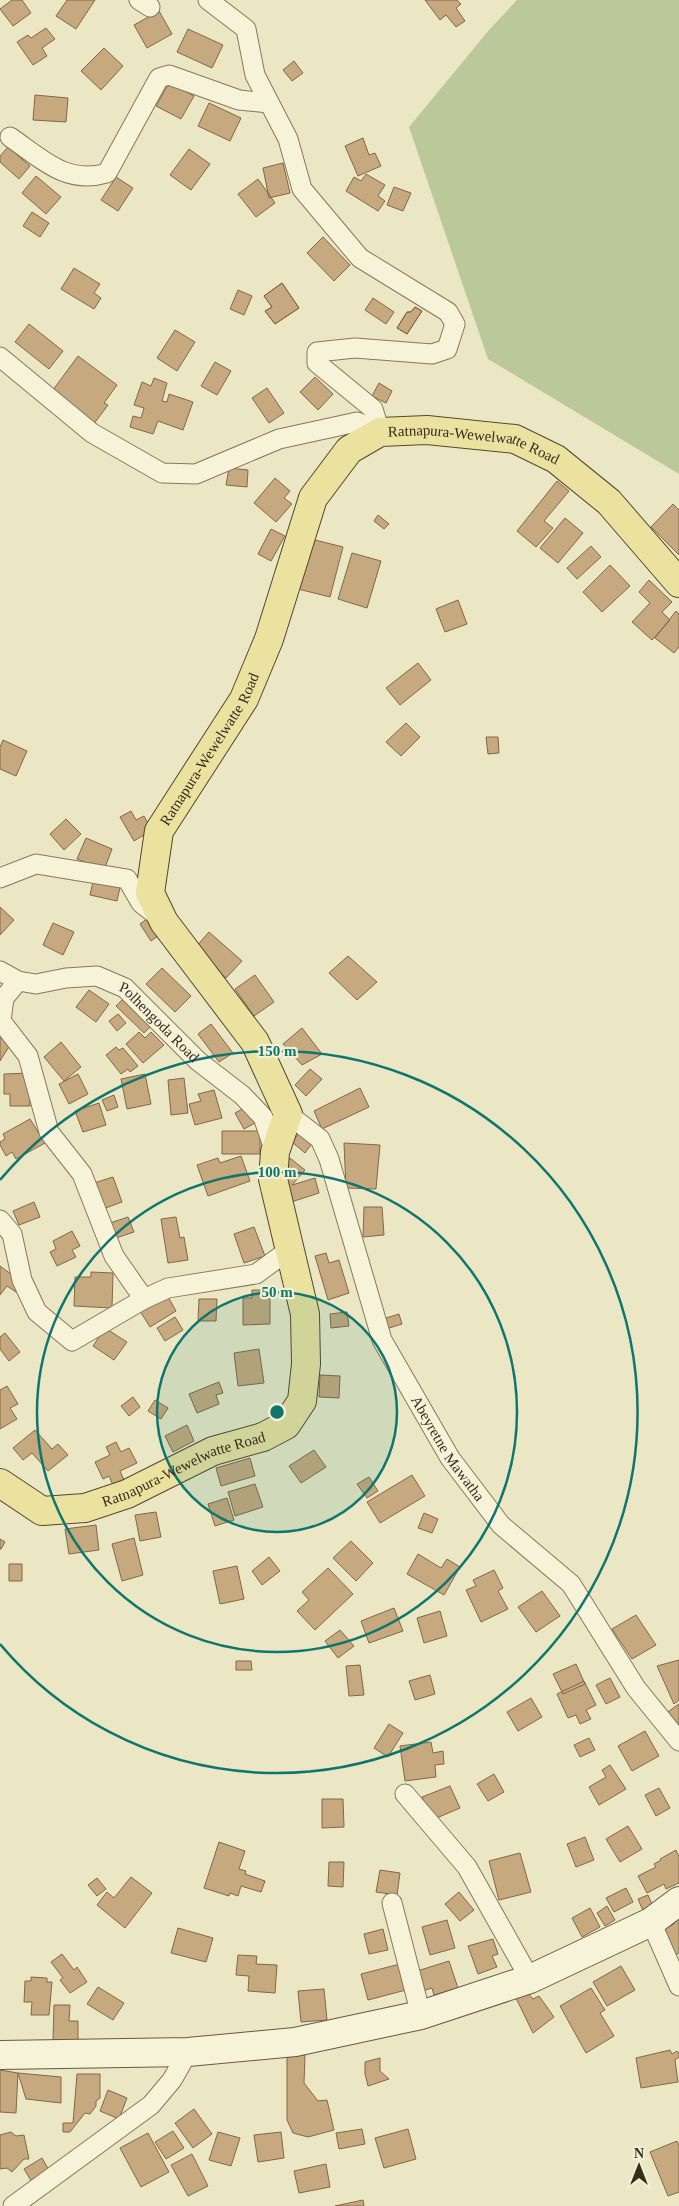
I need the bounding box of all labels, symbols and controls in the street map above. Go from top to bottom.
street label: Ratnapura-Wewelwatte Road [388,422,562,468]
street label: Ratnapura-Wewelwatte Road [157,670,262,828]
street label: Polhengoda Road [117,979,203,1066]
text: 150 m [258,1043,297,1059]
text: 100 m [258,1164,297,1180]
text: 50 m [261,1284,293,1300]
street label: Abeyretne Mawatha [408,1393,488,1504]
centre of rings [268,1403,286,1421]
street label: Ratnapura-Wewelwatte Road [100,1429,268,1510]
north arrow [614,2141,664,2191]
text: N [634,2146,644,2161]

